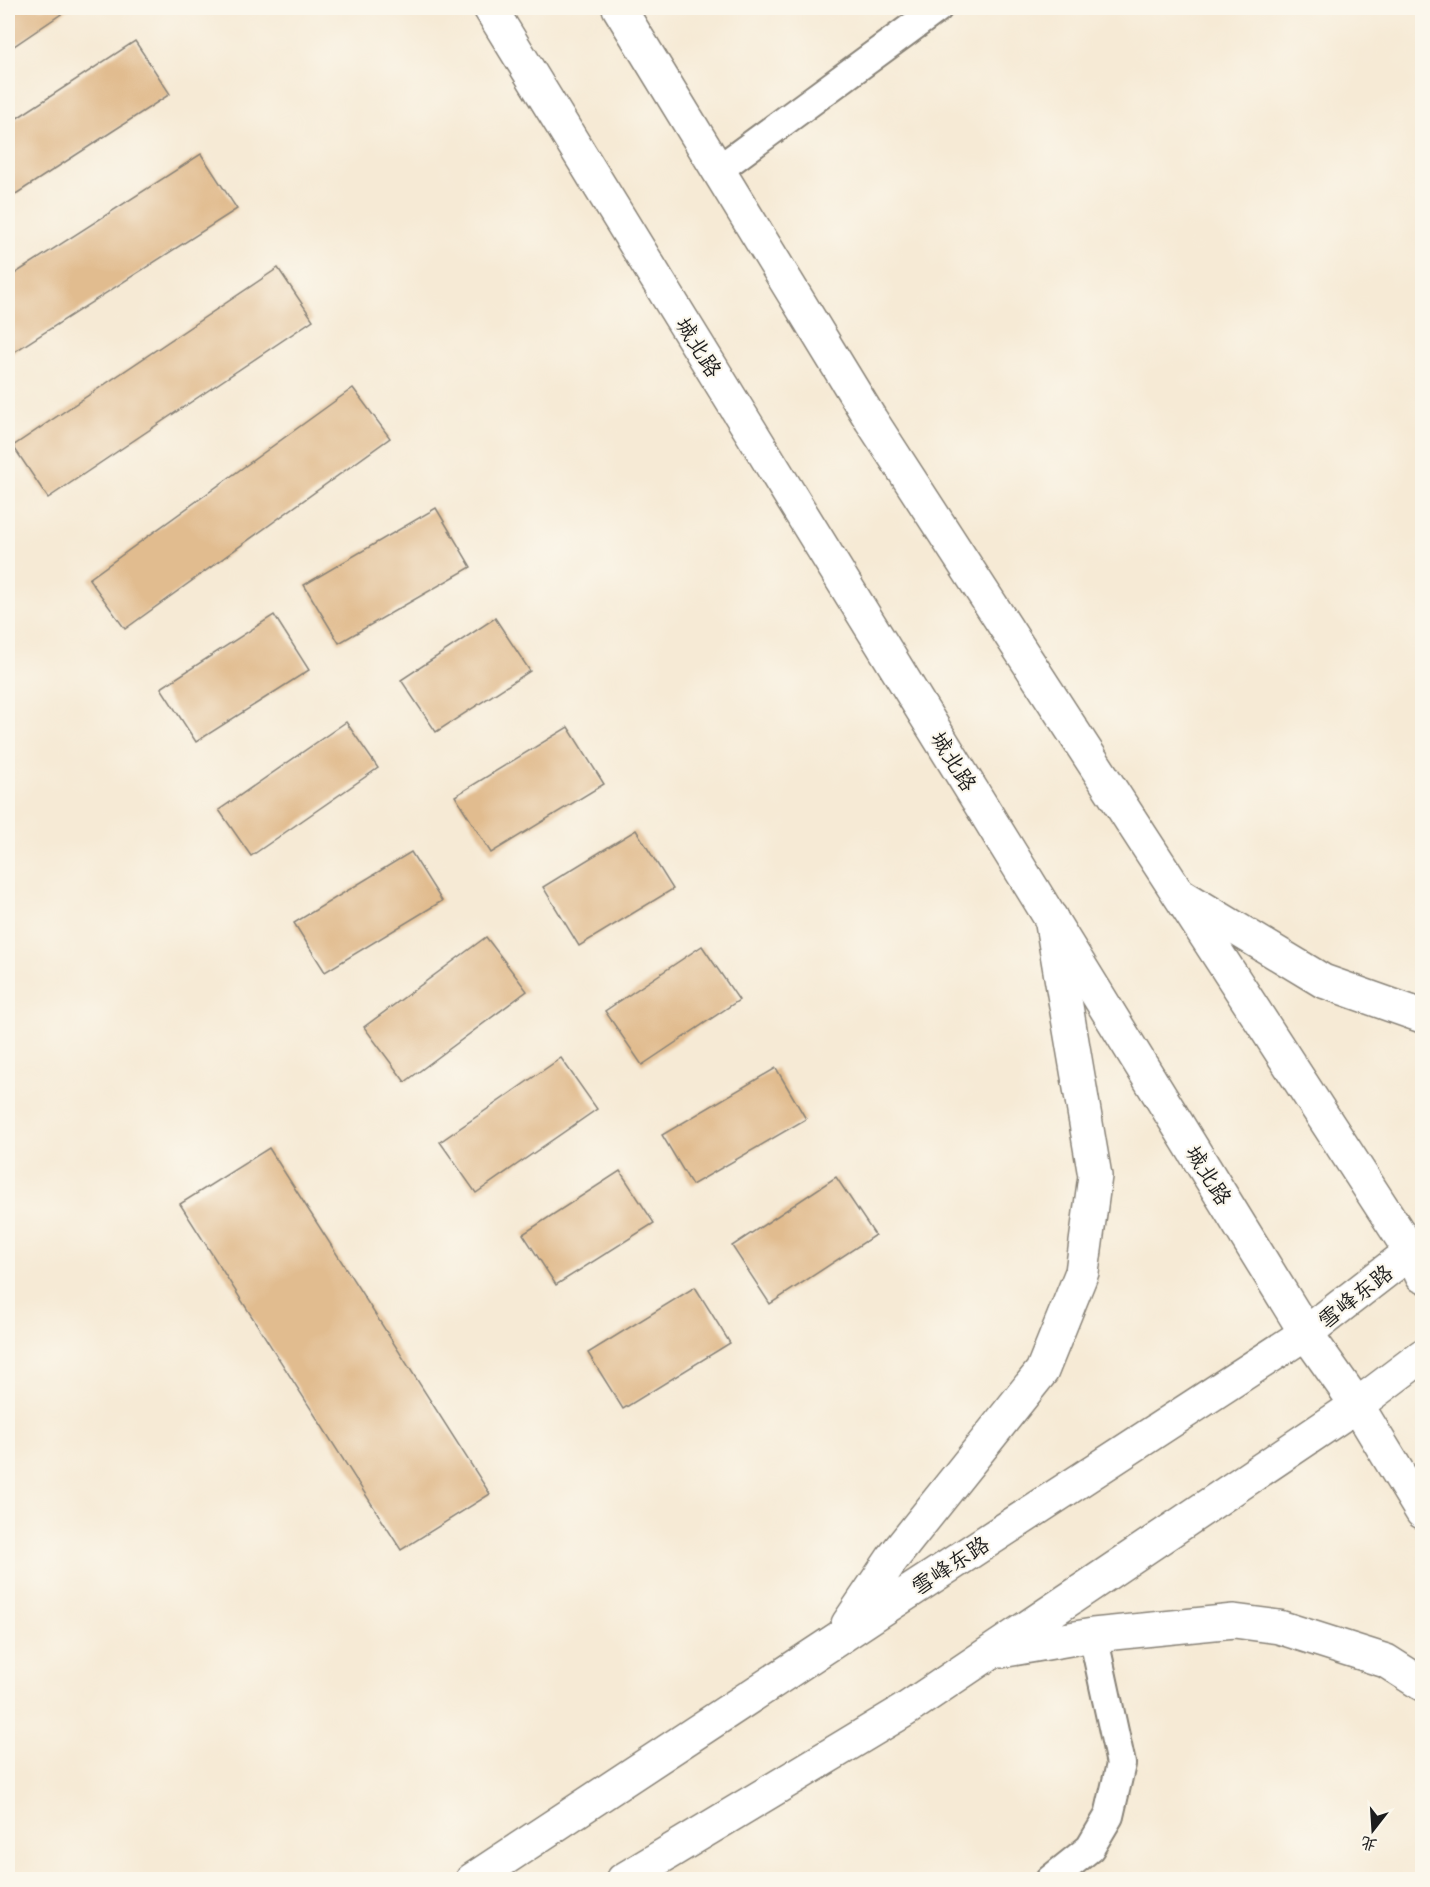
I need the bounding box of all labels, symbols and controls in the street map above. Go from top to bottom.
street label: 城北路 [667,313,726,384]
street label: 城北路 [922,727,981,798]
street label: 城北路 [1177,1141,1236,1212]
street label: 雪峰东路 [1314,1260,1400,1336]
street label: 雪峰东路 [907,1532,996,1603]
north arrow [1343,1800,1403,1860]
text: 北 [1359,1830,1380,1853]

